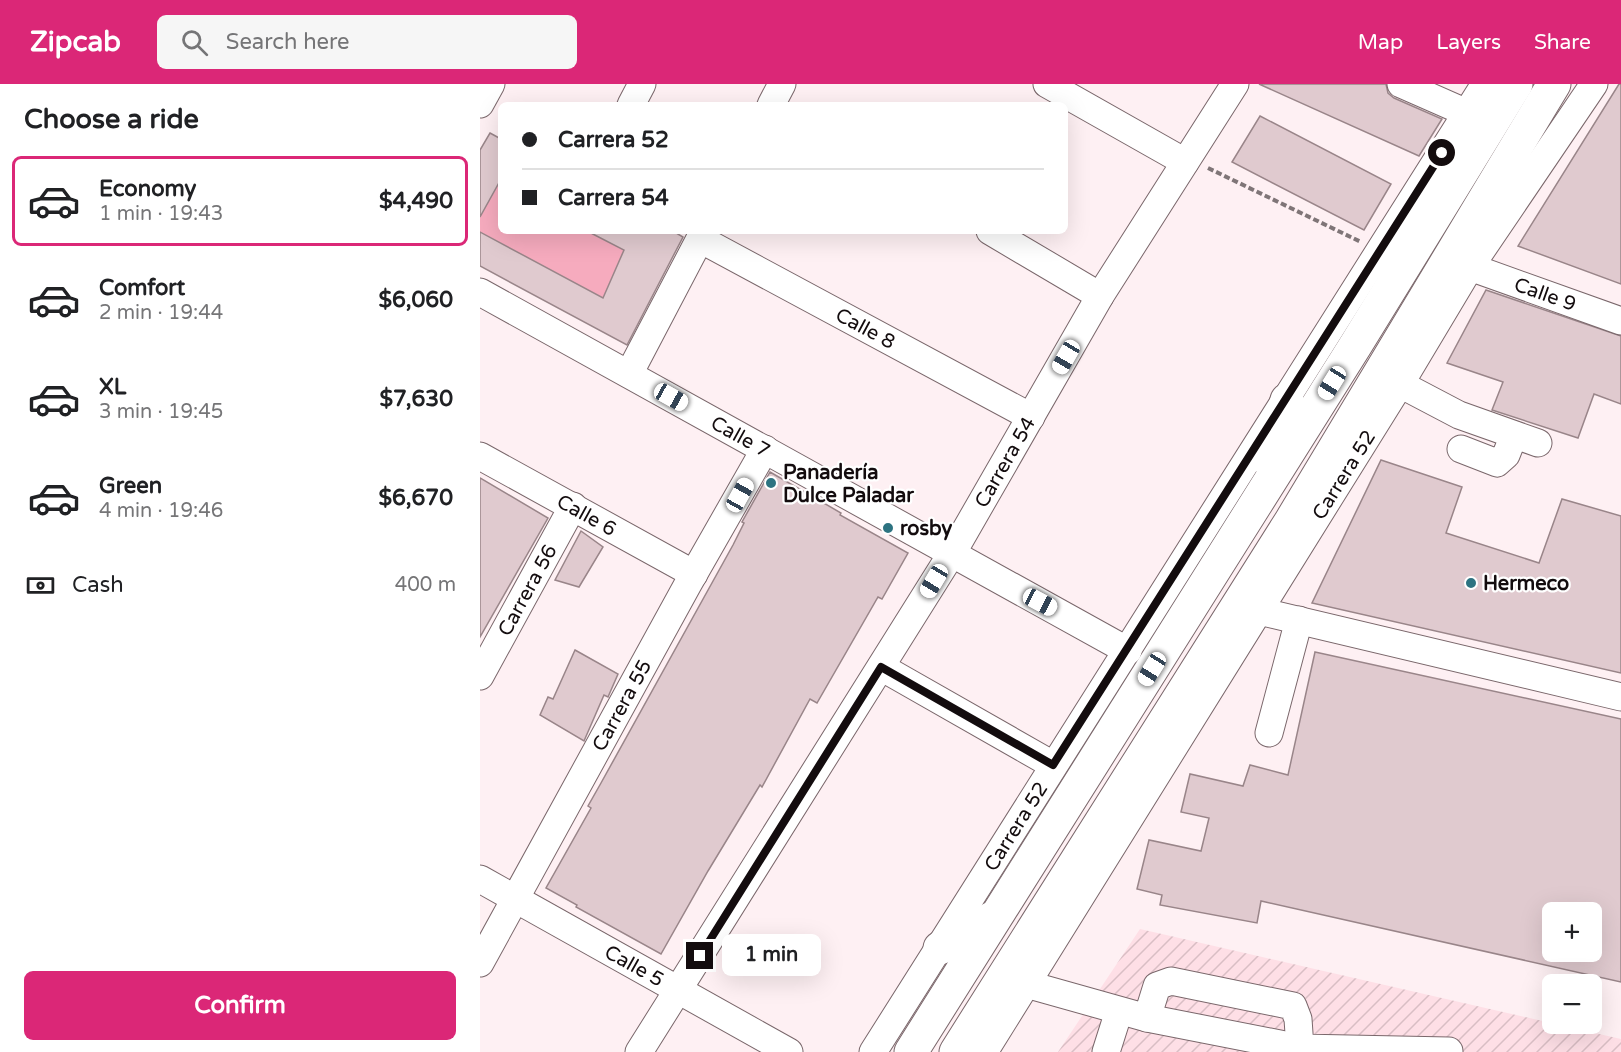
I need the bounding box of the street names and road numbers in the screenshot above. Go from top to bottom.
street label: Calle 9 [1511,273,1579,317]
street label: Calle 8 [831,303,899,355]
street label: Calle 7 [706,411,774,463]
street label: Carrera 54 [970,413,1041,512]
street label: Carrera 52 [1307,426,1381,524]
street label: Calle 6 [552,490,620,542]
street label: Carrera 56 [493,541,563,640]
street label: Carrera 55 [588,656,657,756]
street label: Carrera 52 [979,778,1054,876]
street label: Calle 5 [600,940,668,992]

